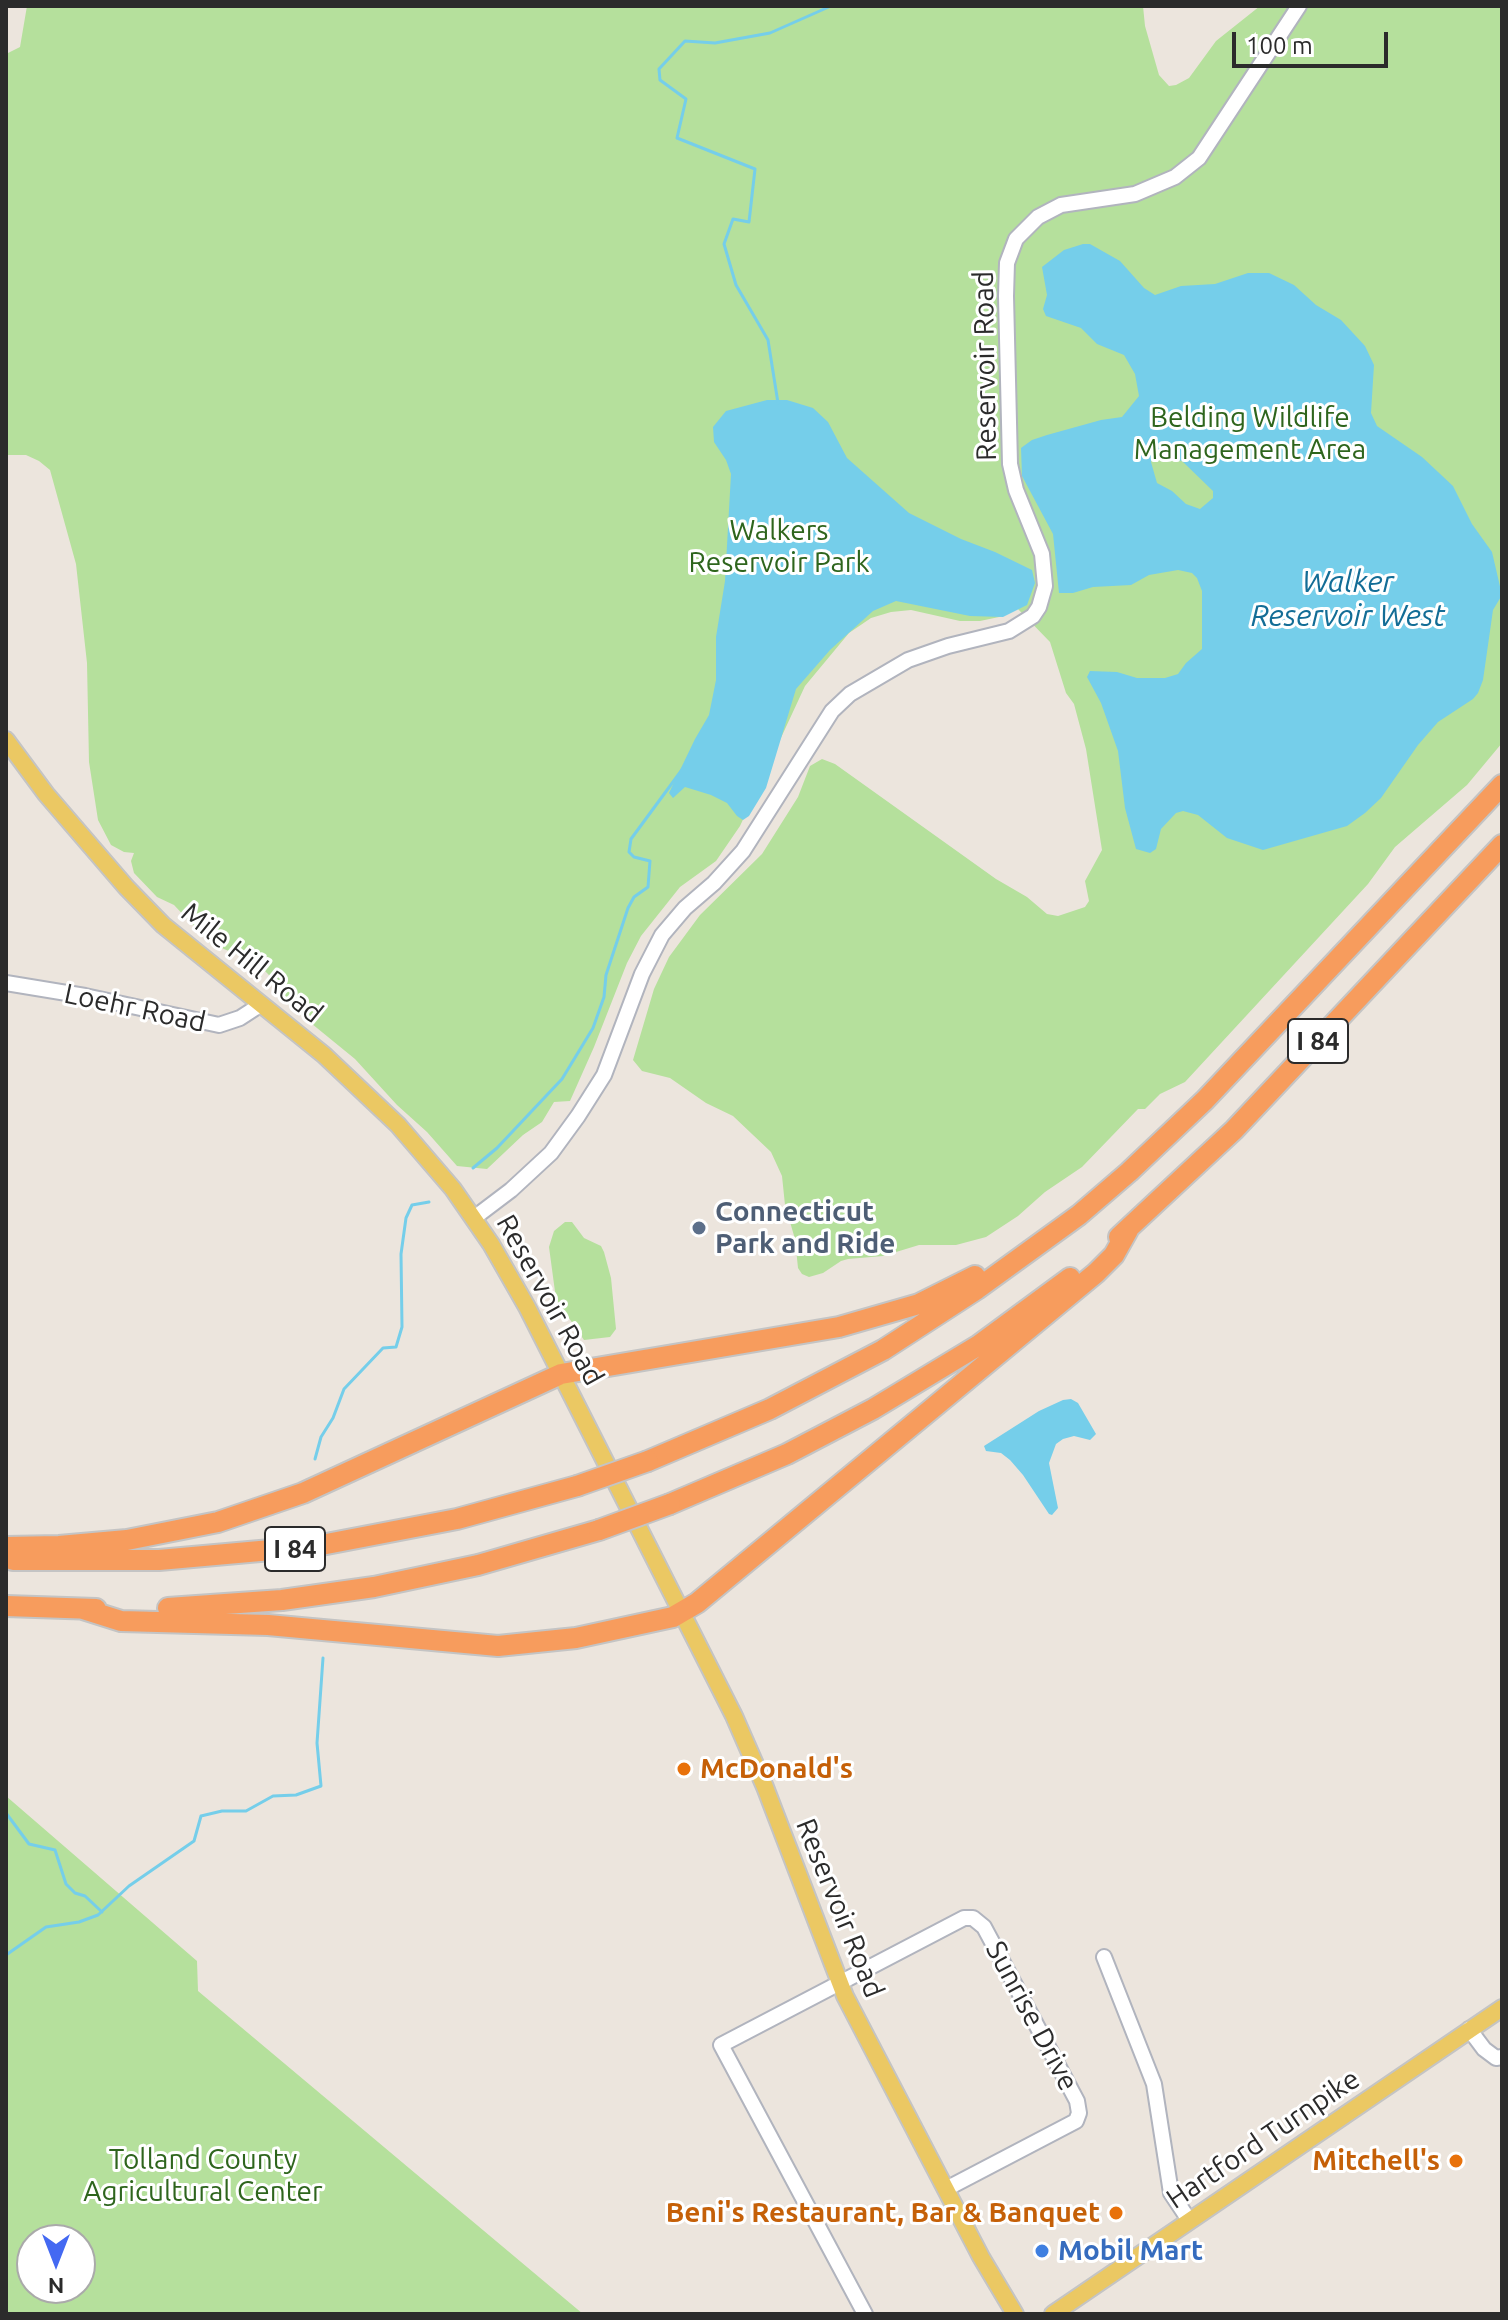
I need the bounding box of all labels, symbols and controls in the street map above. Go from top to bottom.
scale bar [1236,16,1392,66]
text: 100 m [1246,32,1313,59]
street label: Reservoir Road [967,271,1003,461]
park label: Belding Wildlife Management Area [1134,401,1366,467]
park label: Walkers Reservoir Park [688,514,870,580]
water label: Walker Reservoir West [1251,564,1445,634]
street label: Mile Hill Road [174,896,330,1030]
street label: Loehr Road [61,977,209,1039]
road number: I 84 [1288,1019,1348,1063]
place label: Connecticut Park and Ride [715,1195,895,1261]
street label: Reservoir Road [489,1209,611,1391]
marker: Connecticut Park and Ride [690,1219,708,1237]
road number: I 84 [265,1527,325,1571]
place label: McDonald's [700,1752,853,1786]
marker: McDonald's [675,1760,693,1778]
street label: Reservoir Road [789,1814,891,2002]
street label: Sunrise Drive [979,1936,1085,2096]
street label: Hartford Turnpike [1160,2062,1366,2216]
park label: Tolland County Agricultural Center [83,2143,323,2209]
place label: Mitchell's [1312,2144,1440,2178]
marker: Mitchell's [1447,2152,1465,2170]
place label: Beni's Restaurant, Bar & Banquet [666,2196,1100,2230]
marker: Beni's Restaurant, Bar & Banquet [1107,2204,1125,2222]
north arrow [16,2224,96,2304]
place label: Mobil Mart [1058,2234,1203,2268]
marker: Mobil Mart [1033,2242,1051,2260]
text: N [48,2274,64,2299]

